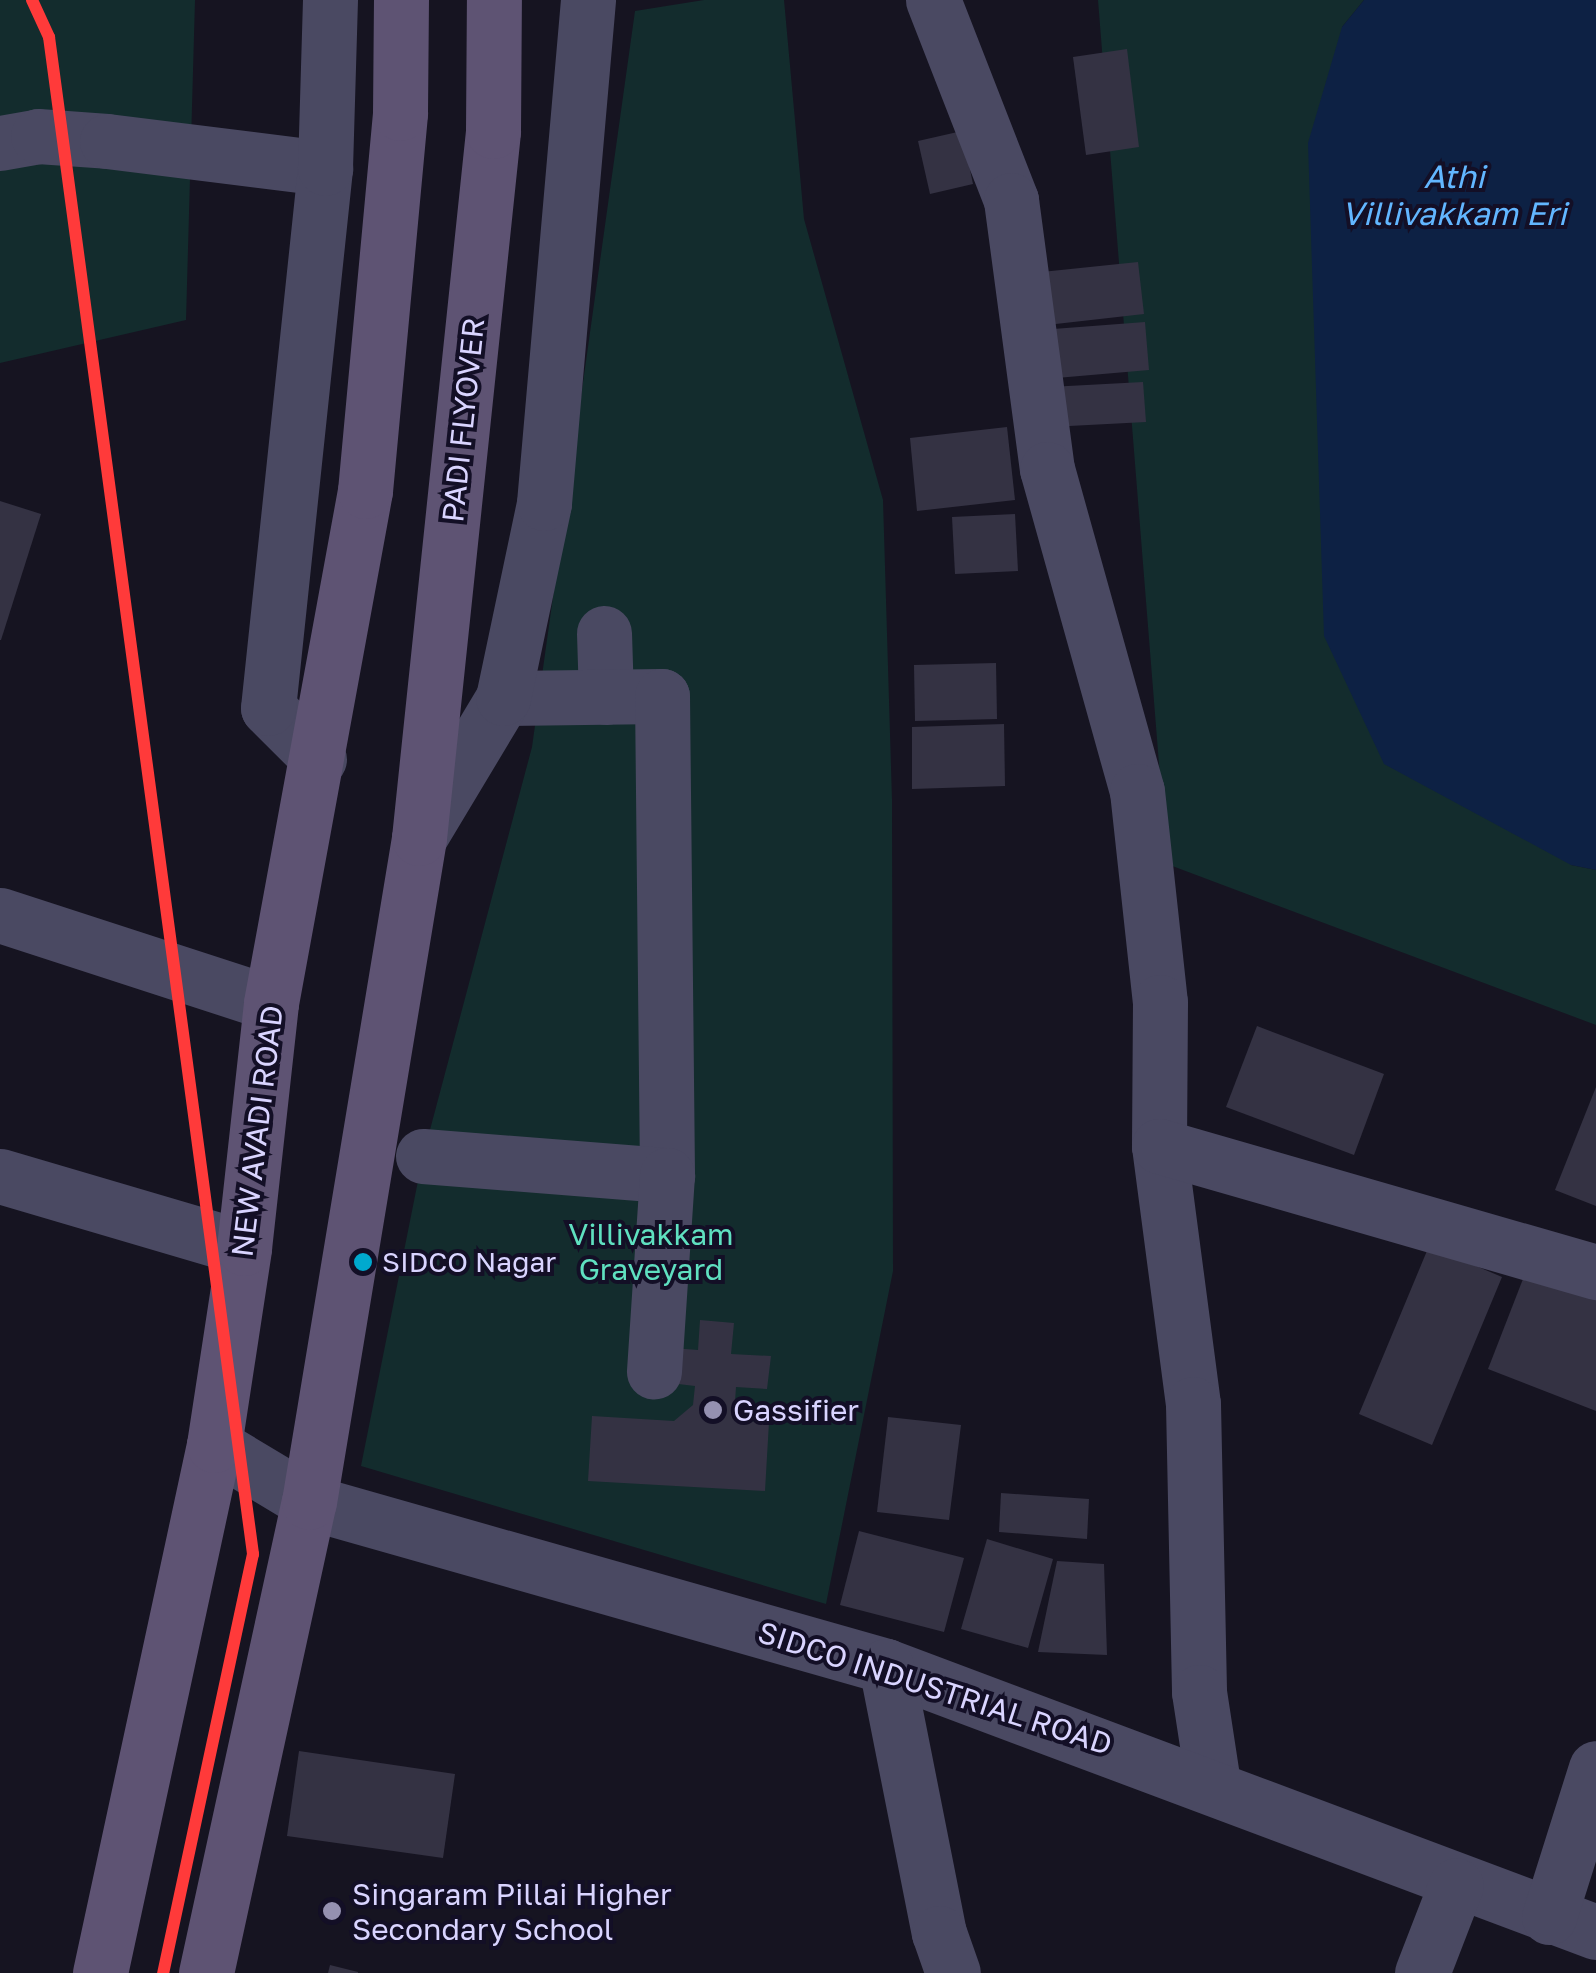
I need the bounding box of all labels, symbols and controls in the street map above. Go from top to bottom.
water label: Athi Villivakkam Eri [1342,158,1566,233]
street label: PADI FLYOVER [434,316,492,524]
street label: NEW AVADI ROAD [224,1003,290,1259]
park label: Villivakkam Graveyard [568,1216,734,1286]
place label: SIDCO Nagar [382,1245,556,1279]
marker: SIDCO Nagar [353,1252,373,1272]
place label: Gassifier [733,1392,859,1428]
marker: Gassifier [702,1399,724,1421]
street label: SIDCO INDUSTRIAL ROAD [754,1614,1116,1762]
place label: Singaram Pillai Higher Secondary School [352,1876,672,1946]
marker: Singaram Pillai Higher Secondary School [321,1900,343,1922]

